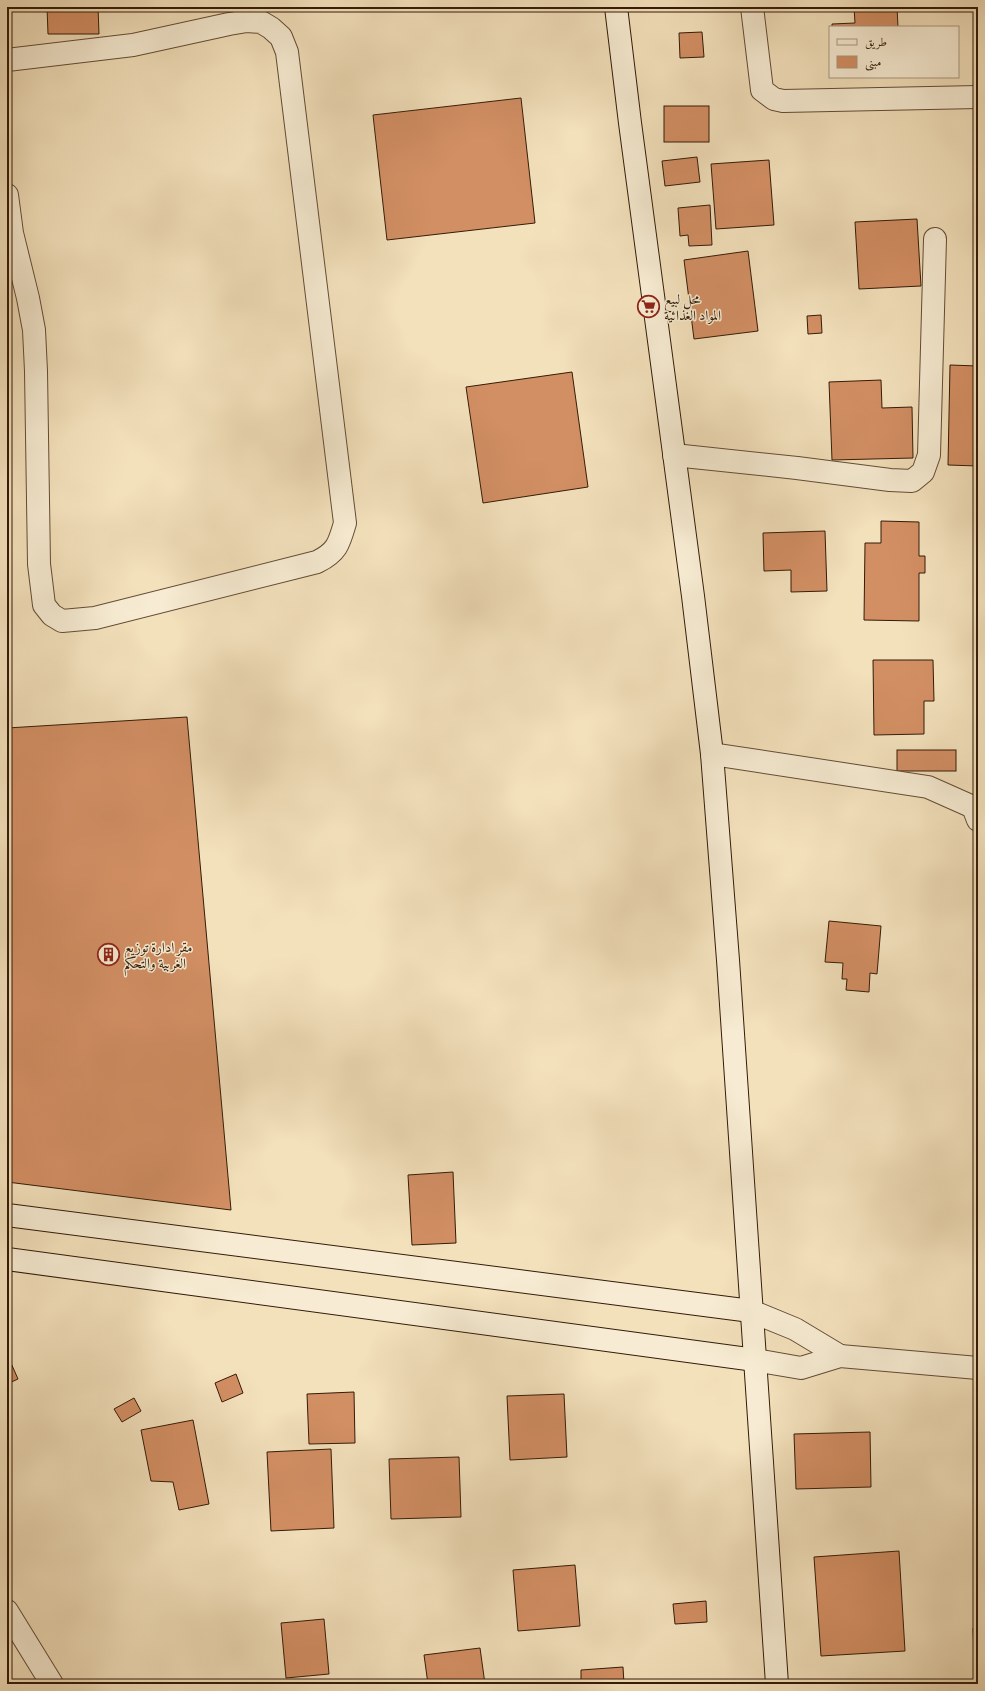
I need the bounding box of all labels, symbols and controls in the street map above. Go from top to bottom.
legend [829,26,959,78]
text: طريق [865,34,887,50]
text: مبنى [865,54,881,71]
place label: محل لبيع المواد الغذائية [664,290,721,325]
supermarket icon: محل لبيع المواد الغذائية [635,294,661,320]
place label: مقر ادارة توزيع الغربية والتحكم [124,938,193,977]
building icon: مقر ادارة توزيع الغربية والتحكم [95,942,121,968]

